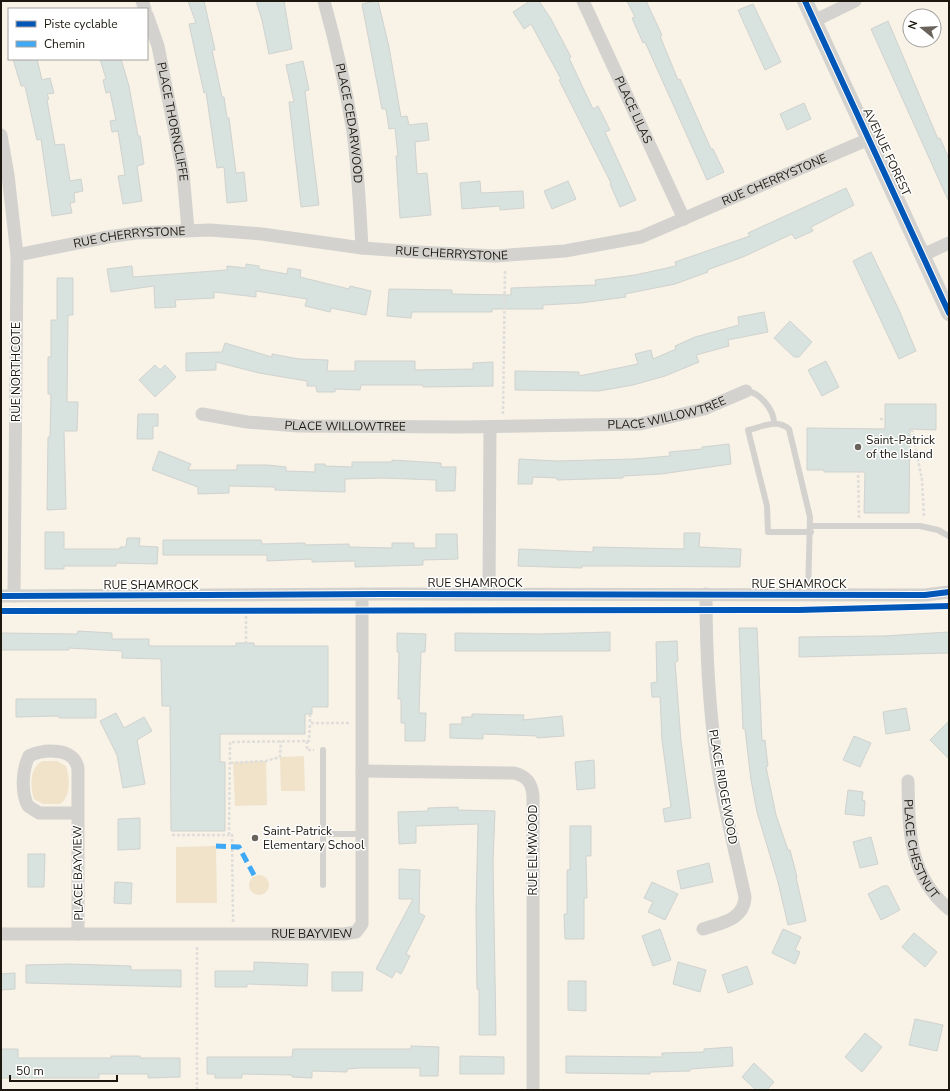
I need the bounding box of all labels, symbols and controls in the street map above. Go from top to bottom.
legend [8,8,148,60]
north arrow [902,8,942,48]
text: Piste cyclable [44,16,118,32]
text: N [905,19,921,31]
text: Chemin [44,36,85,52]
street label: PLACE THORNCLIFFE [153,61,192,182]
street label: PLACE CEDARWOOD [332,62,366,184]
street label: PLACE LILAS [611,74,656,146]
street label: AVENUE FOREST [859,105,915,200]
street label: RUE CHERRYSTONE [719,150,829,209]
street label: RUE CHERRYSTONE [72,223,186,252]
street label: RUE CHERRYSTONE [395,242,509,264]
street label: RUE NORTHCOTE [8,322,24,422]
street label: PLACE WILLOWTREE [607,393,728,433]
street label: PLACE WILLOWTREE [284,417,406,435]
place label: Saint-Patrick of the Island [866,432,936,462]
marker: Saint-Patrick of the Island [853,442,863,452]
street label: RUE SHAMROCK [427,575,523,591]
street label: RUE SHAMROCK [751,576,847,592]
street label: RUE SHAMROCK [103,577,199,593]
street label: PLACE RIDGEWOOD [705,728,741,846]
street label: PLACE CHESTNUT [900,799,943,902]
street label: RUE ELMWOOD [525,804,541,895]
place label: Saint-Patrick Elementary School [263,823,365,853]
street label: PLACE BAYVIEW [69,825,87,921]
marker: Saint-Patrick Elementary School [250,833,260,843]
street label: RUE BAYVIEW [271,925,354,942]
scale bar [10,1057,117,1083]
text: 50 m [16,1063,44,1079]

